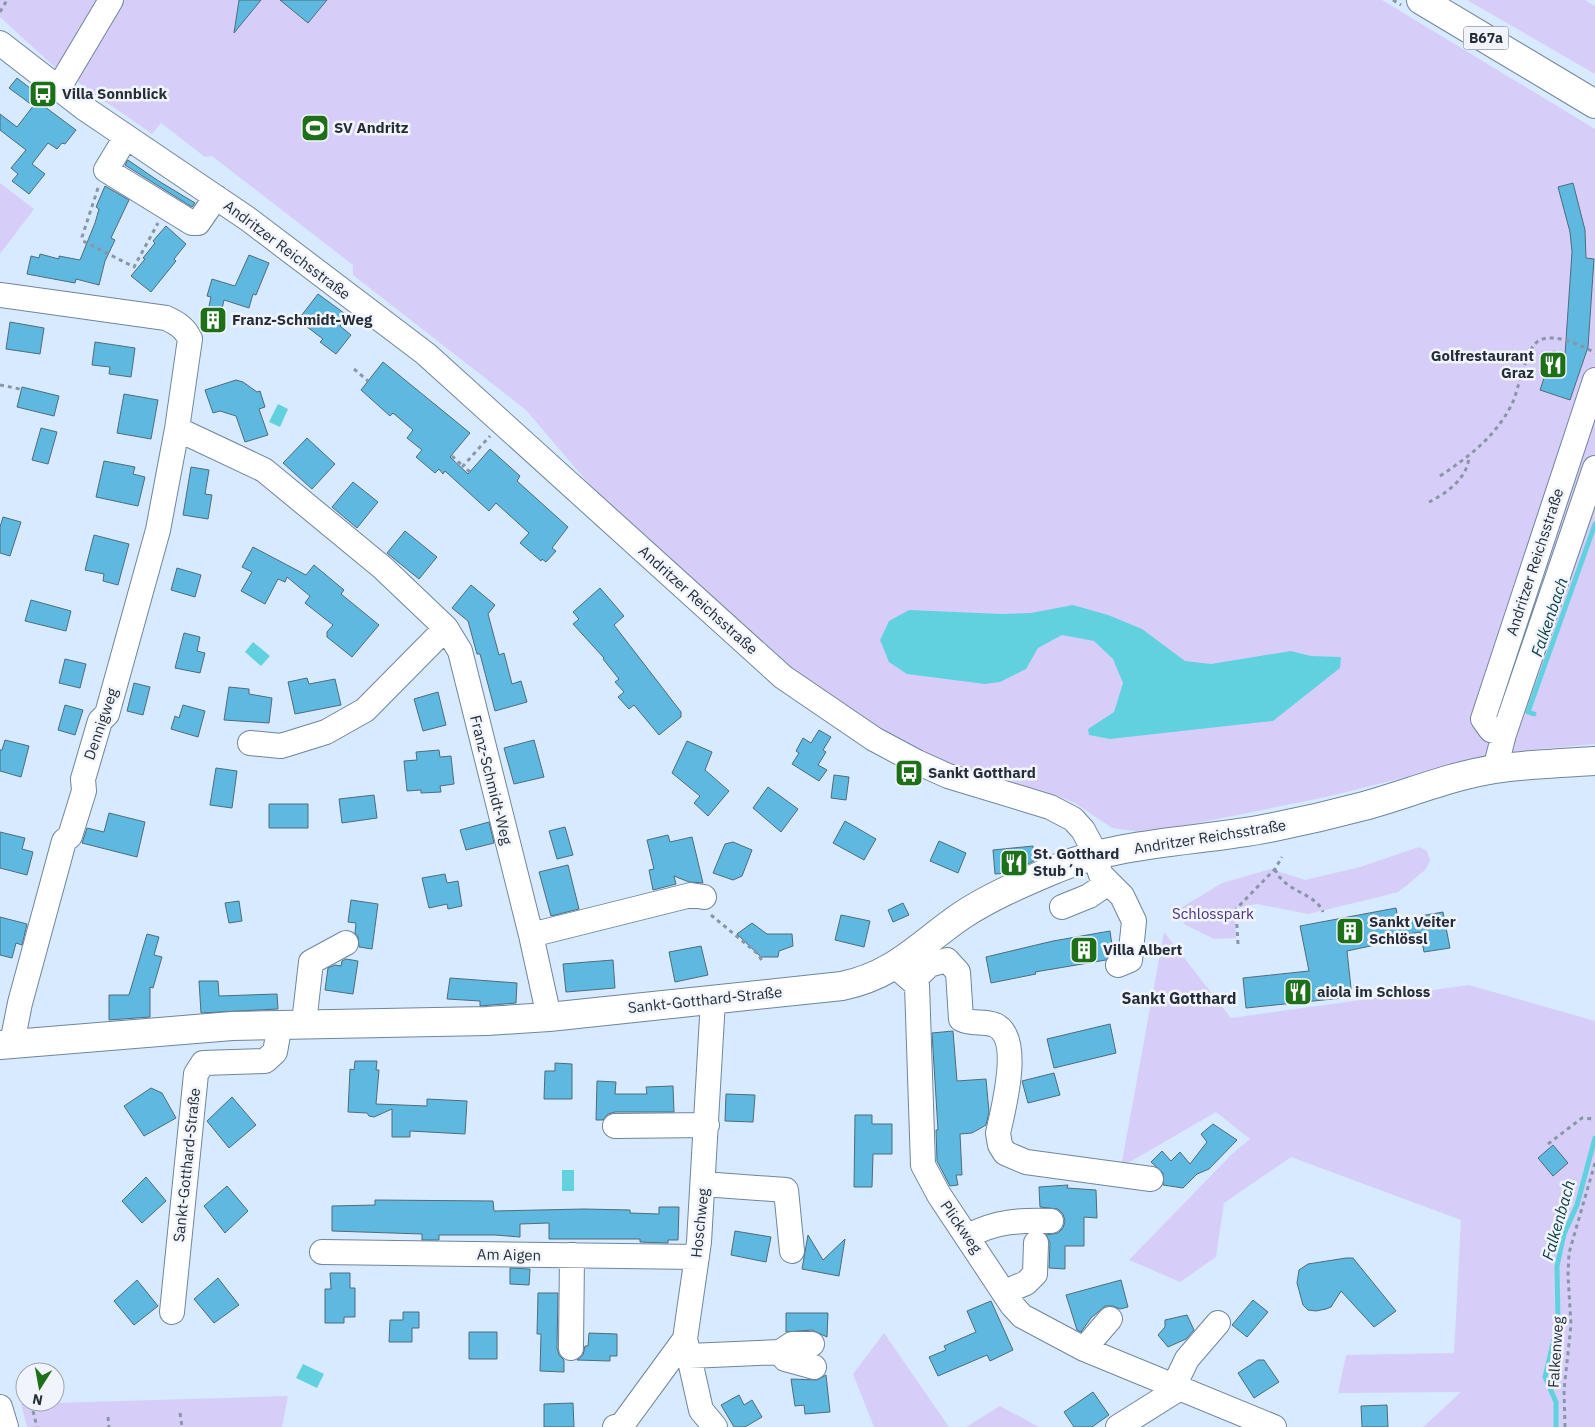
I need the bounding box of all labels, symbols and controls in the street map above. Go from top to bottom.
road number: B67a [1464,26,1508,49]
bus stop icon: Villa Sonnblick [28,79,58,109]
place label: Villa Sonnblick [62,84,167,103]
sports icon: SV Andritz [300,113,330,143]
place label: SV Andritz [334,118,409,137]
street label: Andritzer Reichsstraße [220,196,354,303]
building icon: Franz-Schmidt-Weg [198,305,228,335]
place label: Franz-Schmidt-Weg [232,310,373,329]
place label: Golfrestaurant Graz [1431,346,1534,382]
restaurant icon: Golfrestaurant Graz [1538,350,1568,380]
street label: Andritzer Reichsstraße [1502,486,1567,638]
street label: Andritzer Reichsstraße [635,541,762,658]
water label: Falkenbach [1526,575,1572,659]
street label: Dennigweg [79,685,122,762]
street label: Franz-Schmidt-Weg [466,713,517,847]
bus stop icon: Sankt Gotthard [894,758,924,788]
place label: Sankt Gotthard [928,763,1036,782]
street label: Andritzer Reichsstraße [1132,815,1287,858]
place label: St. Gotthard Stub´n [1033,844,1119,880]
restaurant icon: St. Gotthard Stub´n [999,848,1029,878]
park label: Schlosspark [1172,904,1254,923]
place label: Sankt Veiter Schlössl [1369,912,1456,948]
building icon: Sankt Veiter Schlössl [1335,916,1365,946]
building icon: Villa Albert [1069,935,1099,965]
place label: Villa Albert [1103,940,1183,959]
restaurant icon: aiola im Schloss [1283,977,1313,1007]
street label: Sankt-Gotthard-Straße [627,982,783,1017]
place label: aiola im Schloss [1317,982,1431,1001]
district label: Sankt Gotthard [1122,988,1236,1008]
street label: Sankt-Gotthard-Straße [169,1087,204,1243]
water label: Falkenbach [1537,1178,1579,1262]
street label: Hoschweg [686,1187,713,1259]
street label: Plickweg [936,1197,986,1257]
street label: Am Aigen [477,1244,541,1265]
street label: Falkenweg [1544,1315,1567,1388]
north arrow [15,1362,65,1412]
text: N [31,1390,44,1410]

